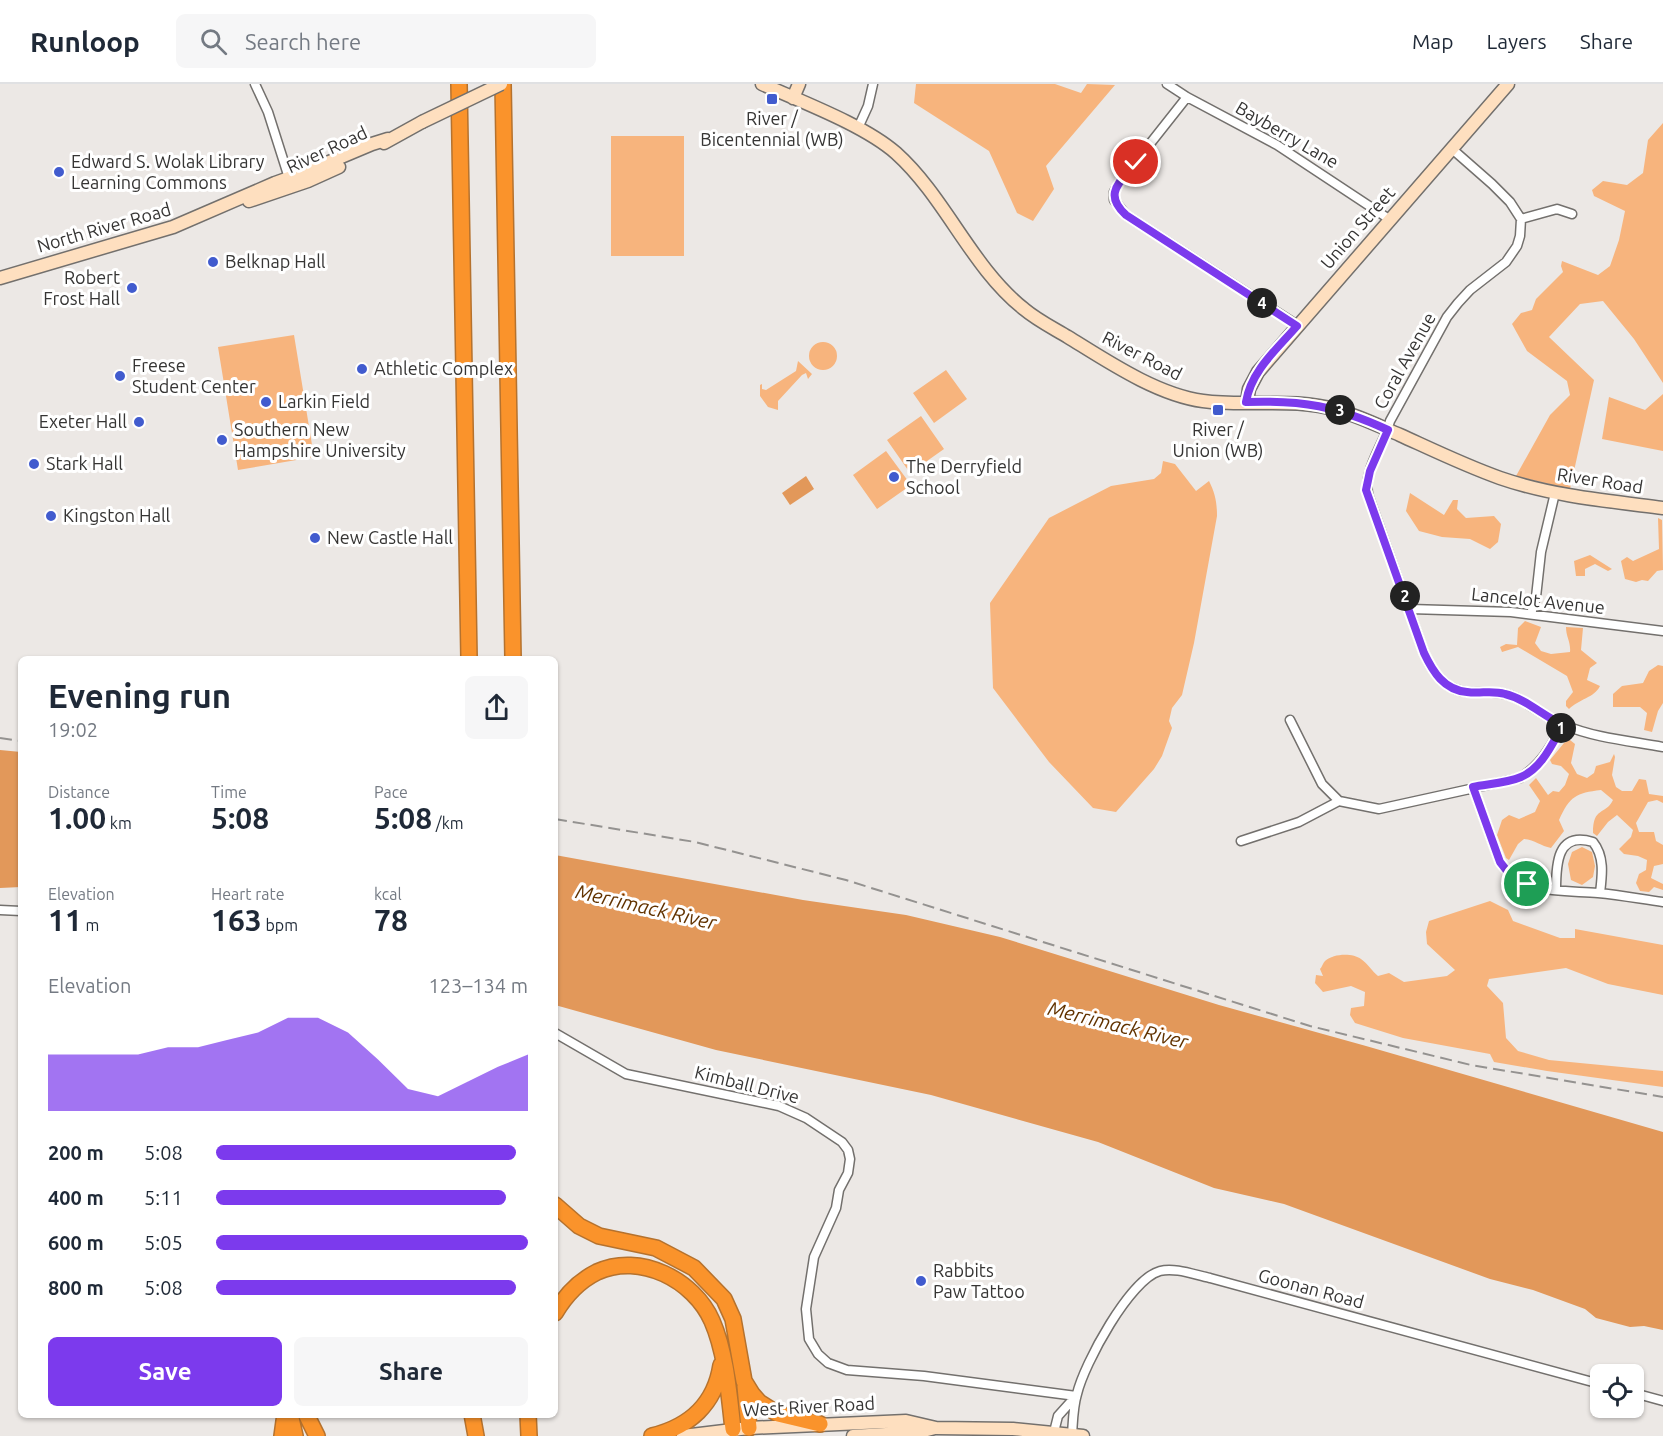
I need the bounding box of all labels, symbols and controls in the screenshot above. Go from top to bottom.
search box [176,14,596,68]
icon: search [197,25,230,58]
text: Runloop [30,26,140,57]
text: Search here [245,29,361,54]
text: Map [1412,29,1453,53]
text: Layers [1486,29,1547,53]
text: Share [1580,29,1633,53]
marker: River / Bicentennial (WB) [765,92,779,106]
street label: Bayberry Lane [1233,97,1342,172]
place label: River / Bicentennial (WB) [700,108,844,150]
street label: River Road [283,122,370,176]
pin [1110,136,1161,187]
icon: check [1119,145,1152,178]
place label: Edward S. Wolak Library Learning Commons [71,151,265,192]
marker: Edward S. Wolak Library Learning Commons [52,165,66,179]
street label: Union Street [1316,182,1398,272]
street label: North River Road [34,198,173,256]
place label: Belknap Hall [225,251,326,271]
marker: Belknap Hall [206,255,220,269]
place label: Robert Frost Hall [43,267,120,308]
marker: Robert Frost Hall [125,281,139,295]
pin: 4 [1247,288,1277,318]
text: 4 [1257,294,1267,312]
street label: Coral Avenue [1369,309,1439,412]
street label: River Road [1099,327,1186,384]
place label: Freese Student Center [132,355,256,396]
place label: Athletic Complex [374,358,513,378]
marker: Athletic Complex [355,362,369,376]
marker: Freese Student Center [113,369,127,383]
place label: Larkin Field [278,391,370,411]
marker: Larkin Field [259,395,273,409]
pin: 3 [1325,395,1355,425]
text: 3 [1335,401,1345,419]
marker: River / Union (WB) [1211,403,1225,417]
place label: Exeter Hall [39,411,127,431]
marker: Exeter Hall [132,415,146,429]
place label: Southern New Hampshire University [234,419,406,460]
place label: River / Union (WB) [1172,419,1264,461]
marker: Southern New Hampshire University [215,433,229,447]
place label: Stark Hall [46,453,123,473]
place label: The Derryfield School [906,456,1022,497]
marker: Stark Hall [27,457,41,471]
street label: River Road [1556,463,1645,497]
marker: The Derryfield School [887,470,901,484]
place label: Kingston Hall [63,505,171,525]
marker: Kingston Hall [44,509,58,523]
place label: New Castle Hall [327,527,453,547]
marker: New Castle Hall [308,531,322,545]
pin: 2 [1390,581,1420,611]
street label: Lancelot Avenue [1470,583,1606,617]
text: 2 [1400,587,1410,605]
button: share [465,676,528,739]
text: Evening run [48,677,231,714]
pin: 1 [1546,713,1576,743]
text: 19:02 [48,718,98,741]
text: 1 [1556,719,1566,737]
text: Distance [48,783,110,801]
text: Time [211,783,247,801]
text: Pace [374,783,408,801]
text: 1.00 [48,801,106,835]
text: 5:08 [211,801,269,835]
text: 5:08 [374,801,432,835]
text: km [106,814,132,832]
text: /km [432,814,464,832]
pin [1501,858,1552,909]
icon: arrive [1510,867,1543,900]
water label: Merrimack River [574,879,720,934]
text: Elevation [48,885,115,903]
text: Heart rate [211,885,285,903]
text: kcal [374,885,402,903]
text: 11 [48,903,82,937]
text: 163 [211,903,262,937]
text: 78 [374,903,408,937]
text: m [82,916,99,934]
text: bpm [262,916,298,934]
text: Elevation [48,974,131,997]
text: 123–134 m [429,974,528,997]
water label: Merrimack River [1046,996,1192,1053]
street label: Kimball Drive [693,1061,802,1107]
text: 200 m [48,1141,104,1164]
text: 5:08 [144,1141,183,1164]
text: 400 m [48,1186,104,1209]
text: 5:11 [144,1186,183,1209]
text: 600 m [48,1231,104,1254]
text: 5:05 [144,1231,183,1254]
place label: Rabbits Paw Tattoo [933,1260,1025,1301]
street label: Goonan Road [1256,1264,1366,1312]
marker: Rabbits Paw Tattoo [914,1274,928,1288]
text: 800 m [48,1276,104,1299]
text: 5:08 [144,1276,183,1299]
button: Save [48,1337,282,1406]
button: Share [294,1337,528,1406]
map controls [1590,1364,1644,1418]
button: locate [1590,1364,1644,1418]
street label: West River Road [743,1393,875,1419]

